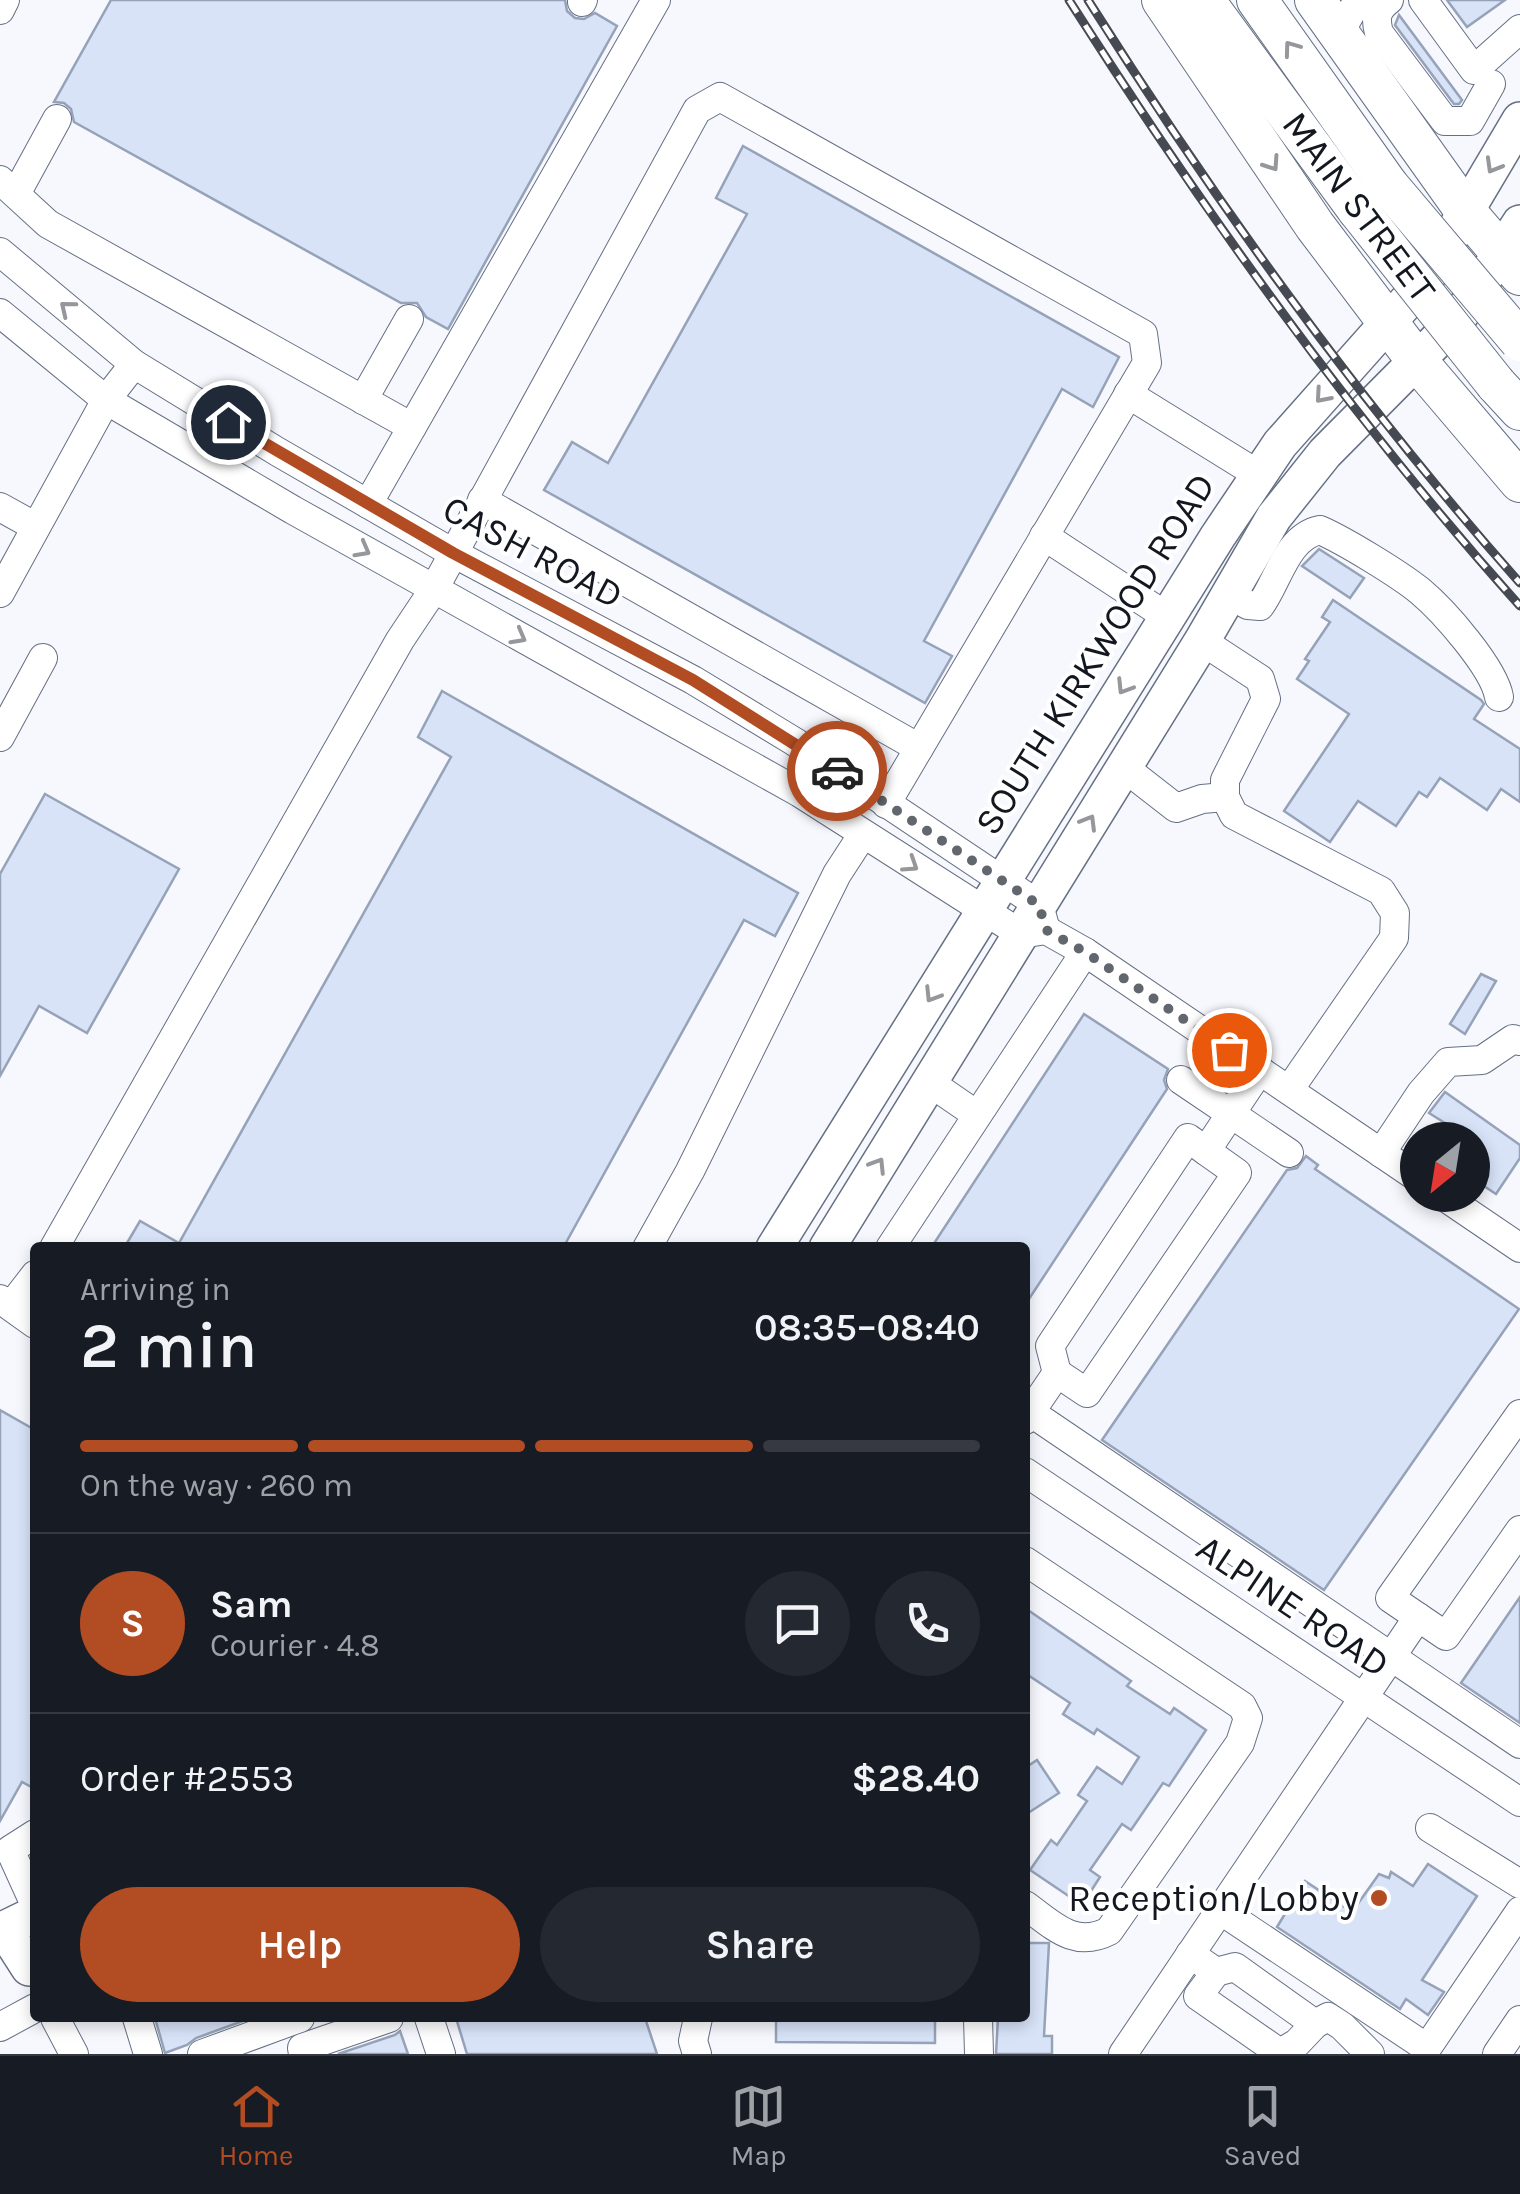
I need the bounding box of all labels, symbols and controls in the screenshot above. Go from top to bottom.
one-way arrow [1285,41,1303,59]
street label: MAIN STREET [1273,103,1445,311]
one-way arrow [1260,153,1279,171]
one-way arrow [1486,155,1506,173]
one-way arrow [60,302,78,320]
pin [186,380,271,465]
one-way arrow [1315,384,1333,403]
icon: home [201,395,256,450]
street label: SOUTH KIRKWOOD ROAD [965,465,1225,843]
street label: CASH ROAD [435,486,631,618]
one-way arrow [353,537,371,557]
one-way arrow [508,625,526,645]
one-way arrow [1117,676,1136,694]
courier [787,721,887,821]
icon: car [810,744,865,799]
one-way arrow [1077,815,1096,833]
one-way arrow [901,853,919,872]
one-way arrow [925,984,944,1002]
pin [1187,1008,1272,1093]
icon: bag [1202,1023,1257,1078]
north arrow [1400,1122,1490,1212]
map controls [1400,1122,1490,1212]
one-way arrow [866,1158,885,1176]
text: Arriving in [80,1271,231,1308]
text: 08:35–08:40 [754,1305,980,1350]
text: 2 min [80,1307,257,1383]
text: On the way · 260 m [80,1467,353,1504]
street label: ALPINE ROAD [1188,1525,1398,1687]
button: chat [745,1571,850,1676]
button: phone [875,1571,980,1676]
text: Sam [210,1582,293,1627]
text: S [120,1601,145,1646]
text: Courier · 4.8 [210,1627,380,1664]
text: Order #2553 [80,1756,294,1801]
text: $28.40 [851,1756,980,1801]
place label: Reception/Lobby [1068,1876,1359,1921]
button: Help [80,1887,520,2002]
button: Share [540,1887,980,2002]
marker: Reception/Lobby [1368,1887,1390,1909]
tab: Home [219,2079,293,2172]
tab: Map [731,2079,786,2172]
tab: Saved [1224,2079,1301,2172]

